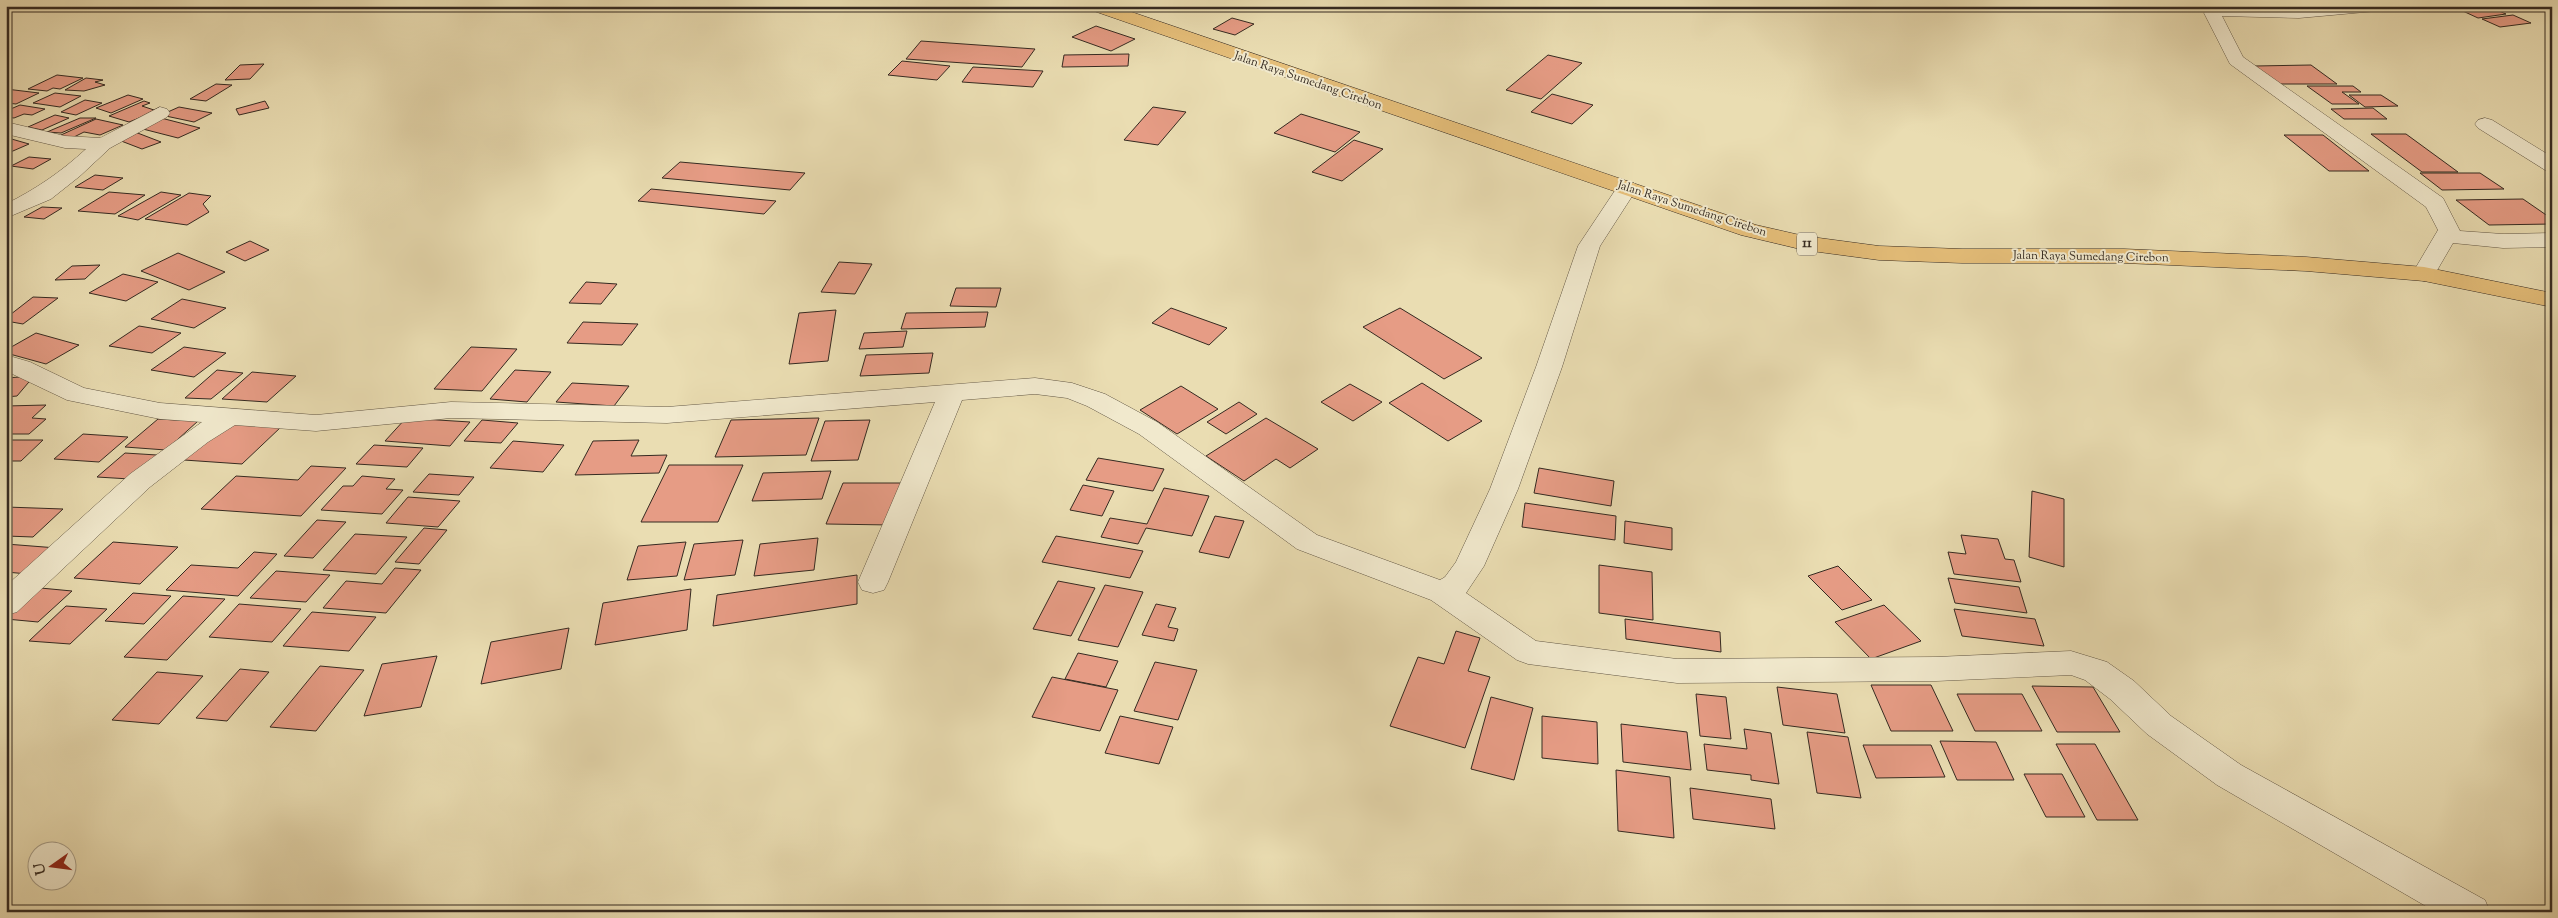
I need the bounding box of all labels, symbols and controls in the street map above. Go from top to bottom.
street label: Jalan Raya Sumedang Cirebon [1230,47,1385,115]
street label: Jalan Raya Sumedang Cirebon [1614,176,1769,242]
road number: 11 [1797,232,1817,255]
street label: Jalan Raya Sumedang Cirebon [2012,247,2169,267]
north arrow [28,840,78,890]
text: U [30,860,52,877]

